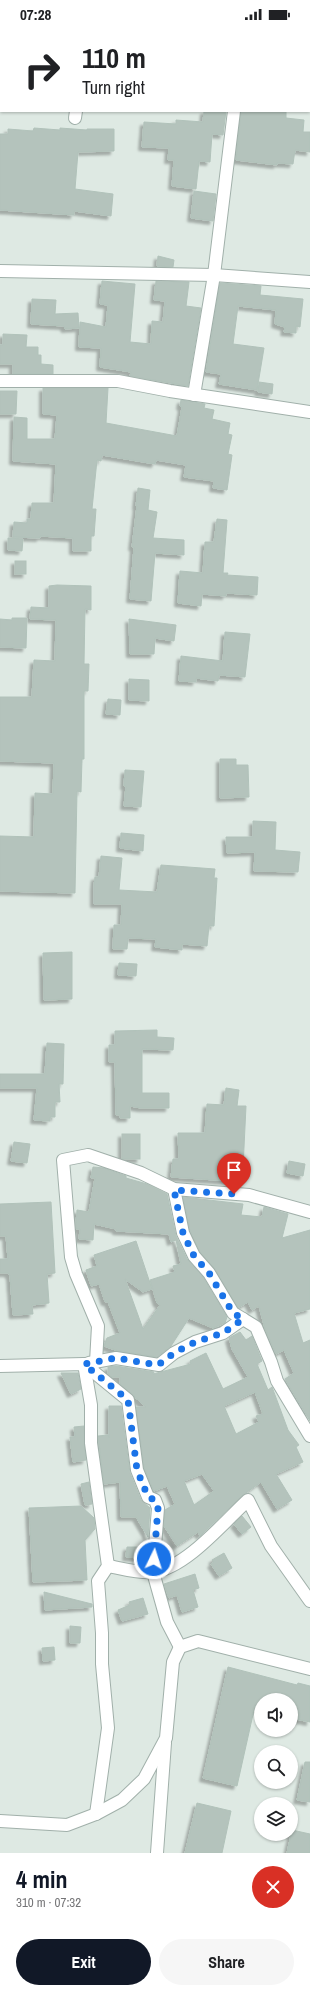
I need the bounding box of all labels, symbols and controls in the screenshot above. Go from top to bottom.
text: 07:28 [20,4,51,25]
text: 110 m [82,39,146,77]
icon: right [16,44,68,96]
text: Turn right [82,75,145,100]
pin [217,1153,251,1194]
icon: arrive [223,1159,245,1181]
position arrow [133,1538,175,1580]
map controls [254,1693,298,1841]
button: sound [254,1693,298,1737]
button: search [254,1745,298,1789]
button: layers [254,1797,298,1841]
text: 4 min [16,1863,67,1895]
button: close [252,1866,294,1908]
text: 310 m · 07:32 [16,1894,81,1911]
button: Exit [16,1939,151,1985]
button: Share [159,1939,294,1985]

